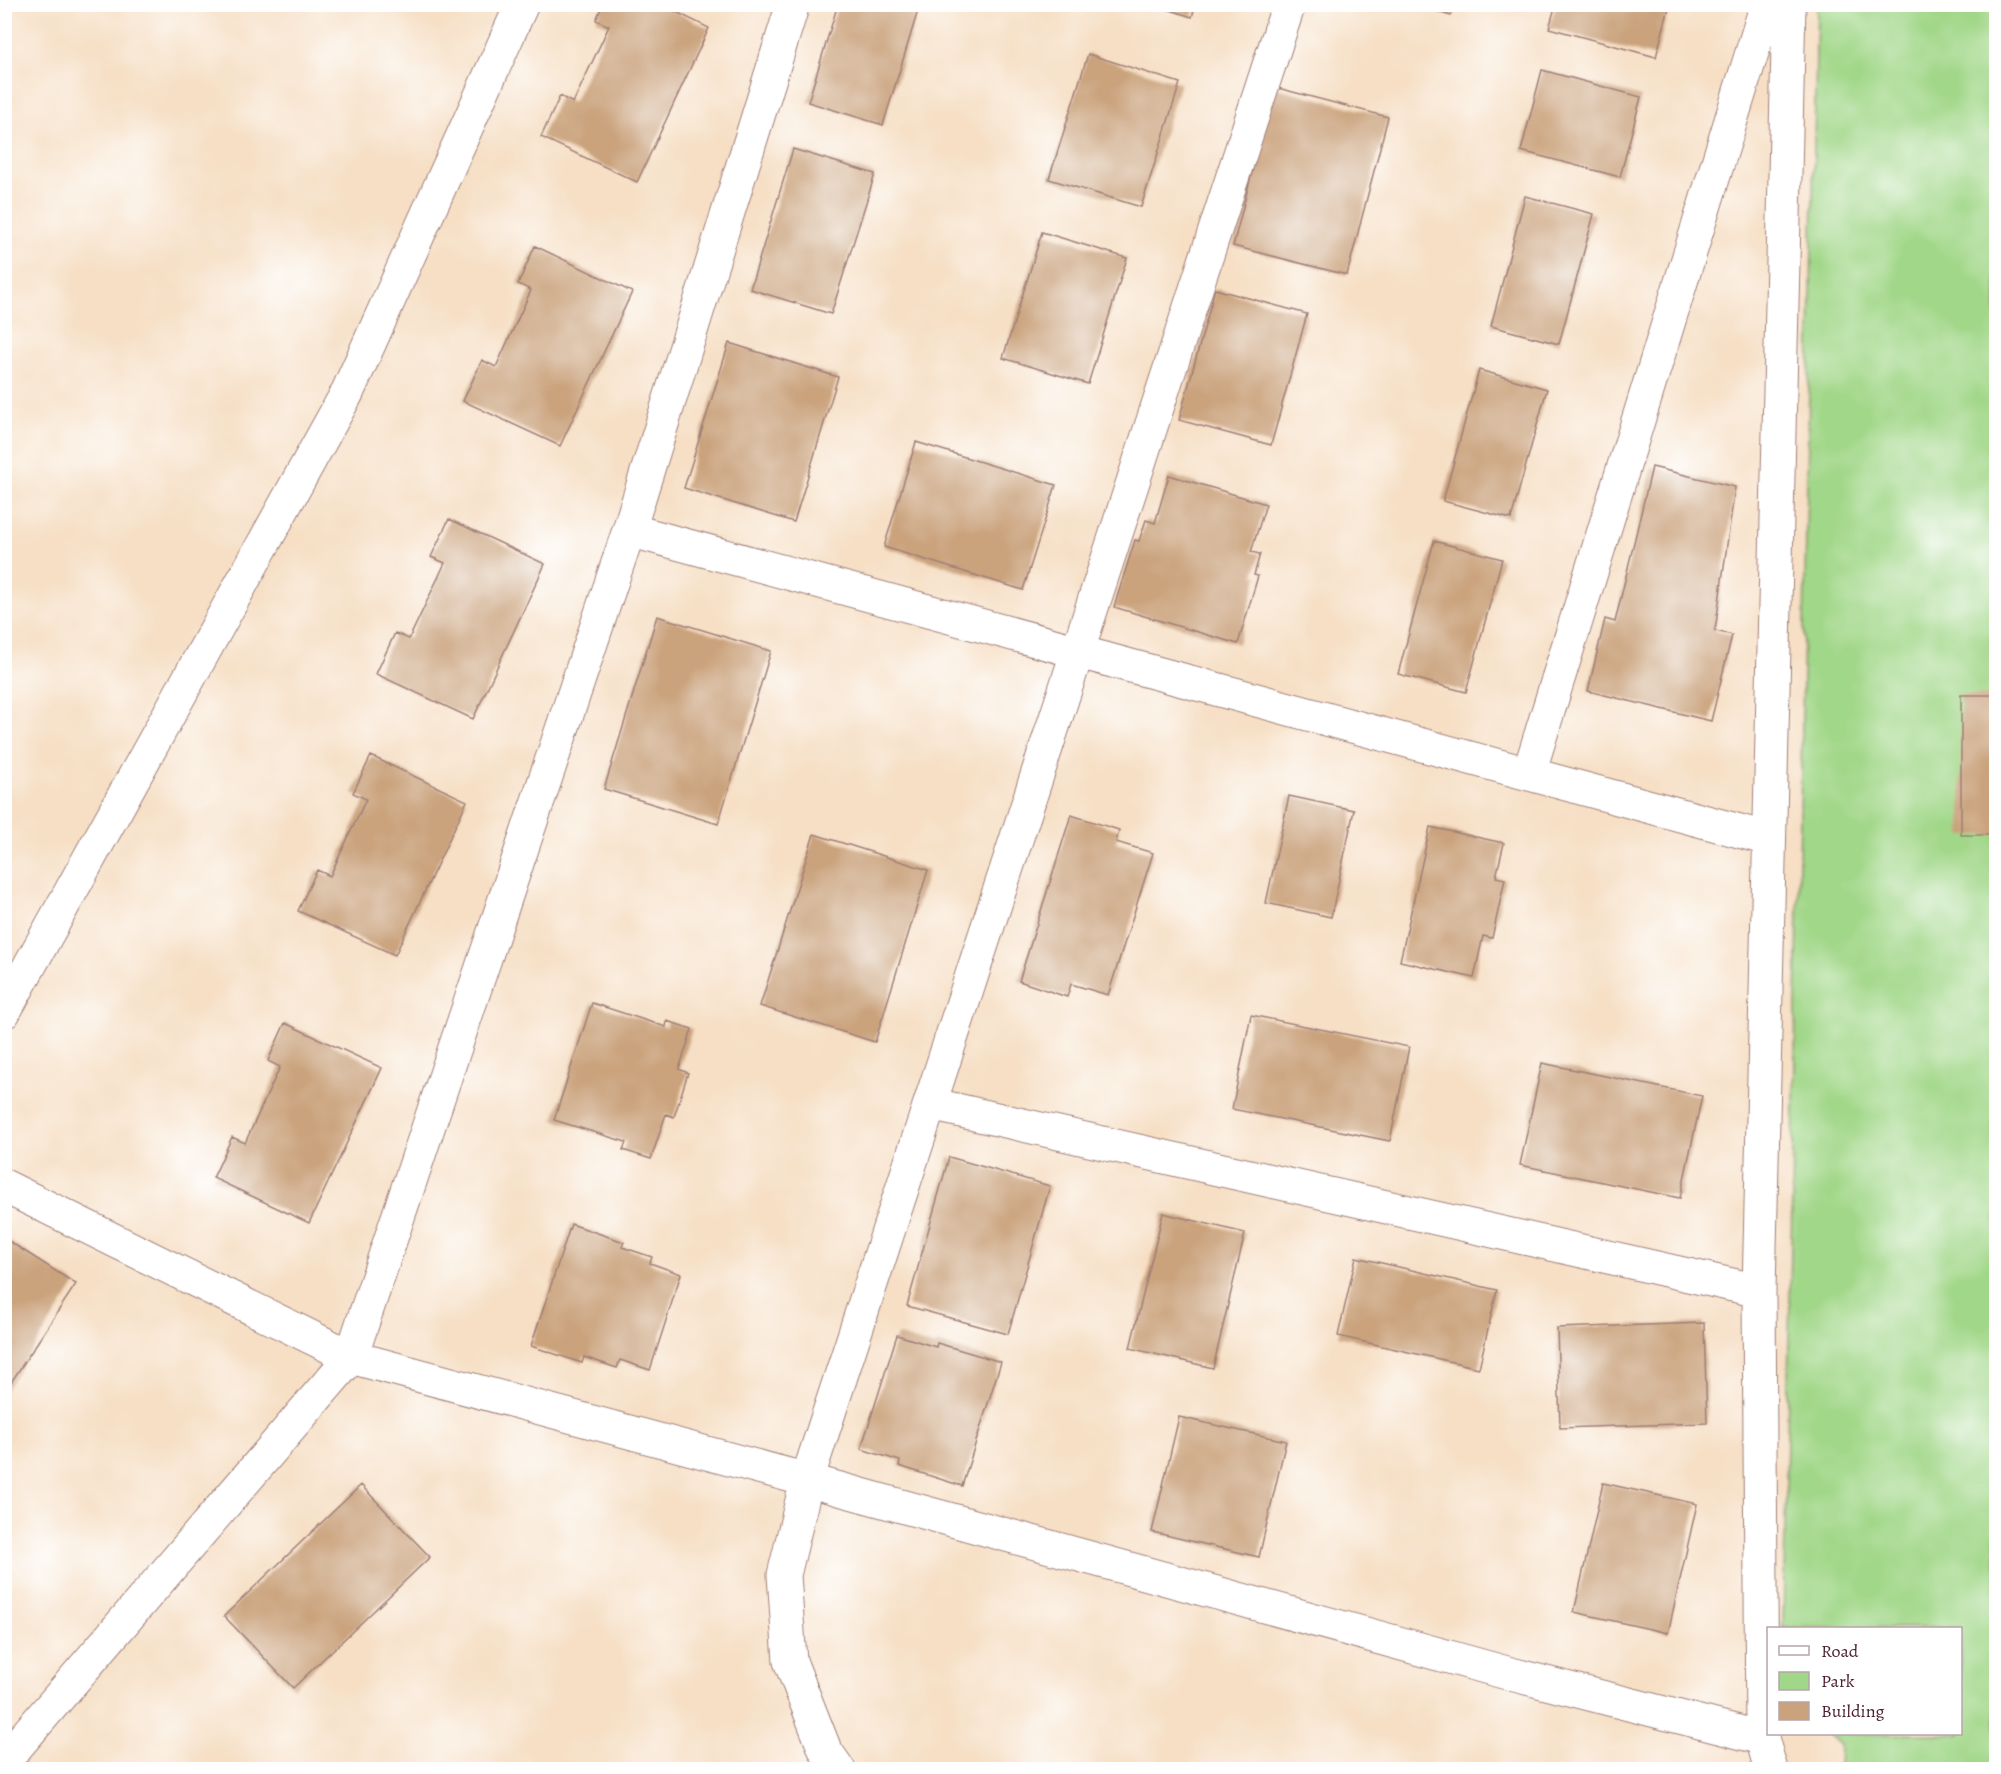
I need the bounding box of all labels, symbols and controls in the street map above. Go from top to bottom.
legend [1767,1627,1962,1735]
text: Road [1821,1639,1859,1663]
text: Park [1821,1669,1855,1693]
text: Building [1821,1699,1885,1723]

